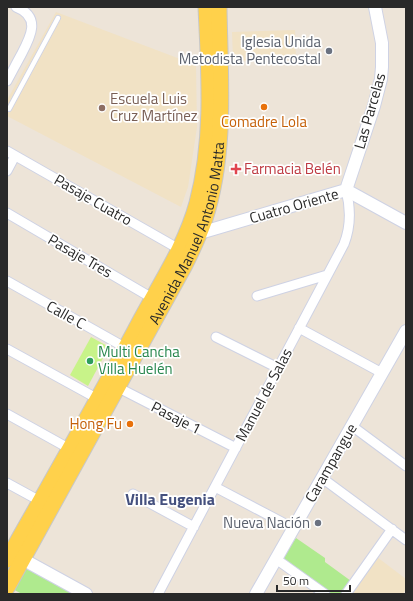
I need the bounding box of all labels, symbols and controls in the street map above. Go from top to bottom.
place label: Iglesia Unida Metodista Pentecostal [179,30,321,70]
marker: Iglesia Unida Metodista Pentecostal [324,46,334,56]
street label: Las Parcelas [348,70,391,152]
place label: Escuela Luis Cruz Martínez [110,87,198,127]
marker: Comadre Lola [259,102,269,112]
marker: Escuela Luis Cruz Martínez [97,103,107,113]
place label: Comadre Lola [221,110,307,133]
street label: Avenida Manuel Antonio Matta [143,141,230,328]
place label: Farmacia Belén [244,157,341,180]
marker: Farmacia Belén [231,164,241,174]
street label: Pasaje Cuatro [50,168,137,231]
street label: Cuatro Oriente [247,182,341,229]
street label: Pasaje Tres [44,228,117,283]
street label: Calle C [42,294,90,335]
place label: Multi Cancha Villa Huelén [98,340,180,380]
street label: Manuel de Salas [229,344,298,446]
marker: Multi Cancha Villa Huelén [85,356,95,366]
street label: Pasaje 1 [147,395,205,440]
place label: Hong Fu [69,412,122,435]
marker: Hong Fu [125,419,135,429]
street label: Carampangue [299,419,362,506]
district label: Villa Eugenia [125,487,215,511]
place label: Nueva Nación [223,511,310,534]
marker: Nueva Nación [313,518,323,528]
scale bar [277,567,350,593]
text: 50 m [283,571,309,590]

